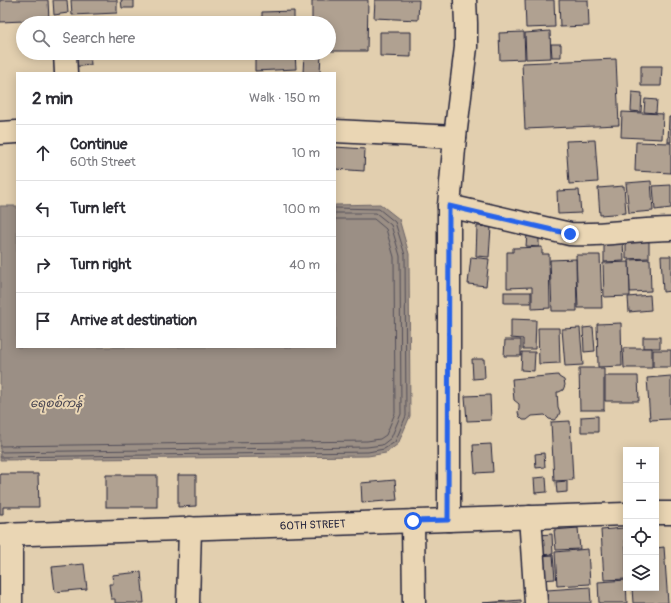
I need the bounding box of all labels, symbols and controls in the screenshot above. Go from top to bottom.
search box [16,16,336,60]
icon: search [30,27,52,49]
text: Search here [62,29,135,48]
text: 2 min [32,88,73,109]
text: Walk · 150 m [249,90,320,106]
text: Continue [70,135,128,154]
icon: ahead [32,142,54,164]
text: 10 m [292,145,320,161]
text: 60th Street [70,154,136,170]
icon: left [32,198,54,220]
text: Turn left [70,199,126,218]
text: 100 m [283,201,320,217]
route end [561,225,579,243]
icon: right [32,254,54,276]
text: Turn right [70,255,131,274]
text: 40 m [289,257,320,273]
icon: arrive [32,310,54,332]
text: Arrive at destination [70,311,197,330]
water label: ရေစစ်ကန် [30,394,84,413]
map controls [623,447,659,591]
button: + [623,447,659,483]
button: − [623,483,659,519]
route start [404,512,422,530]
street label: 60TH STREET [280,517,346,532]
button: locate [623,519,659,555]
button: layers [623,555,659,591]

